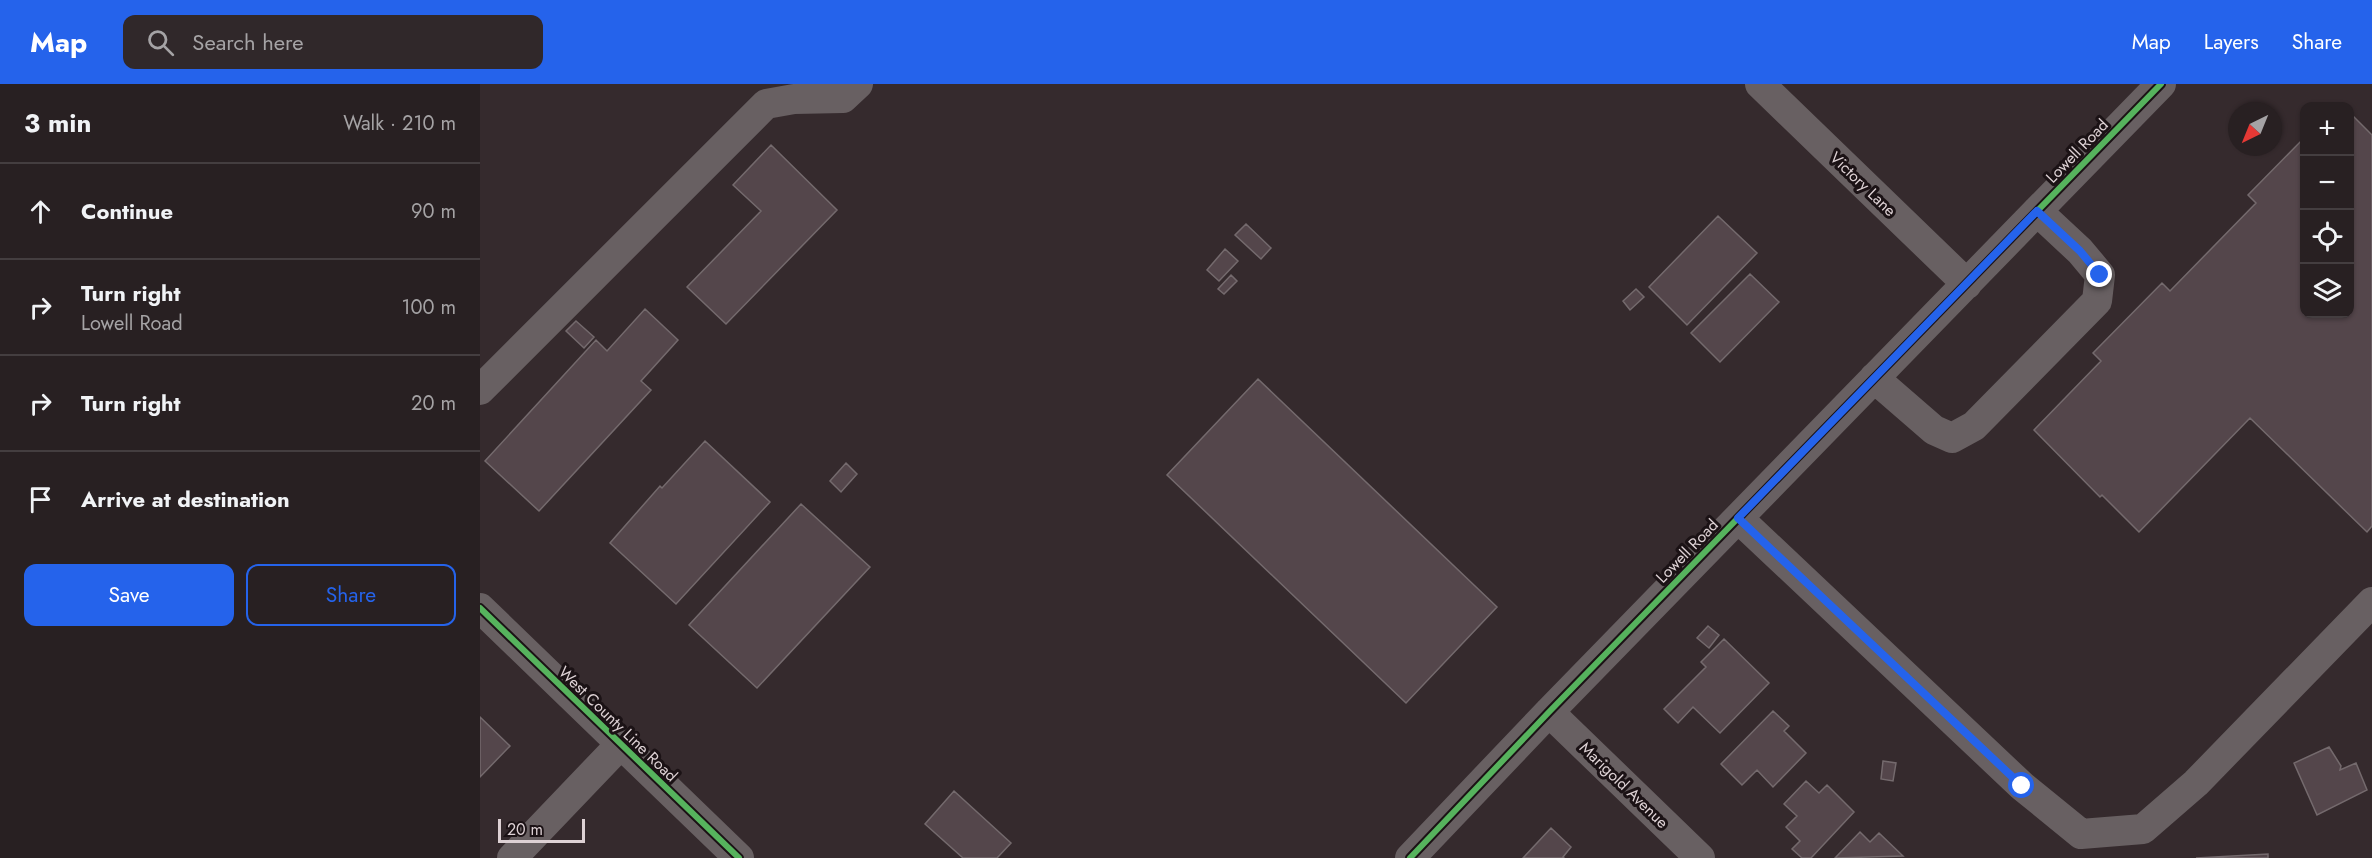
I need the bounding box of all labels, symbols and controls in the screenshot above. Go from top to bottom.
search box [123,15,543,69]
text: Map [30,22,87,63]
icon: search [144,26,177,59]
text: Search here [192,26,304,58]
text: Map [2132,27,2171,57]
text: Layers [2204,27,2259,57]
text: Share [2292,27,2342,57]
north arrow [2228,102,2282,156]
map controls [2300,102,2354,318]
button: + [2300,102,2354,156]
text: 3 min [24,104,91,142]
text: Walk · 210 m [343,109,456,138]
street label: Lowell Road [2041,114,2113,188]
street label: Victory Lane [1825,146,1901,222]
button: − [2300,156,2354,210]
icon: ahead [24,195,57,228]
text: Continue [81,195,173,227]
text: 90 m [411,197,456,226]
button: locate [2300,210,2354,264]
route end [2086,261,2112,287]
button: layers [2300,264,2354,318]
text: Turn right [81,277,181,309]
icon: right [24,291,57,324]
text: 100 m [401,293,456,322]
text: Lowell Road [81,309,183,338]
icon: right [24,387,57,420]
text: Turn right [81,387,181,419]
text: 20 m [411,389,456,418]
icon: arrive [24,483,57,516]
text: Arrive at destination [81,483,290,515]
street label: Lowell Road [1651,514,1723,588]
button: Save [24,564,234,626]
button: Share [246,564,456,626]
street label: West County Line Road [553,661,683,787]
street label: Marigold Avenue [1574,737,1674,833]
route start [2008,772,2034,798]
scale bar [498,816,585,844]
text: 20 m [507,818,543,841]

